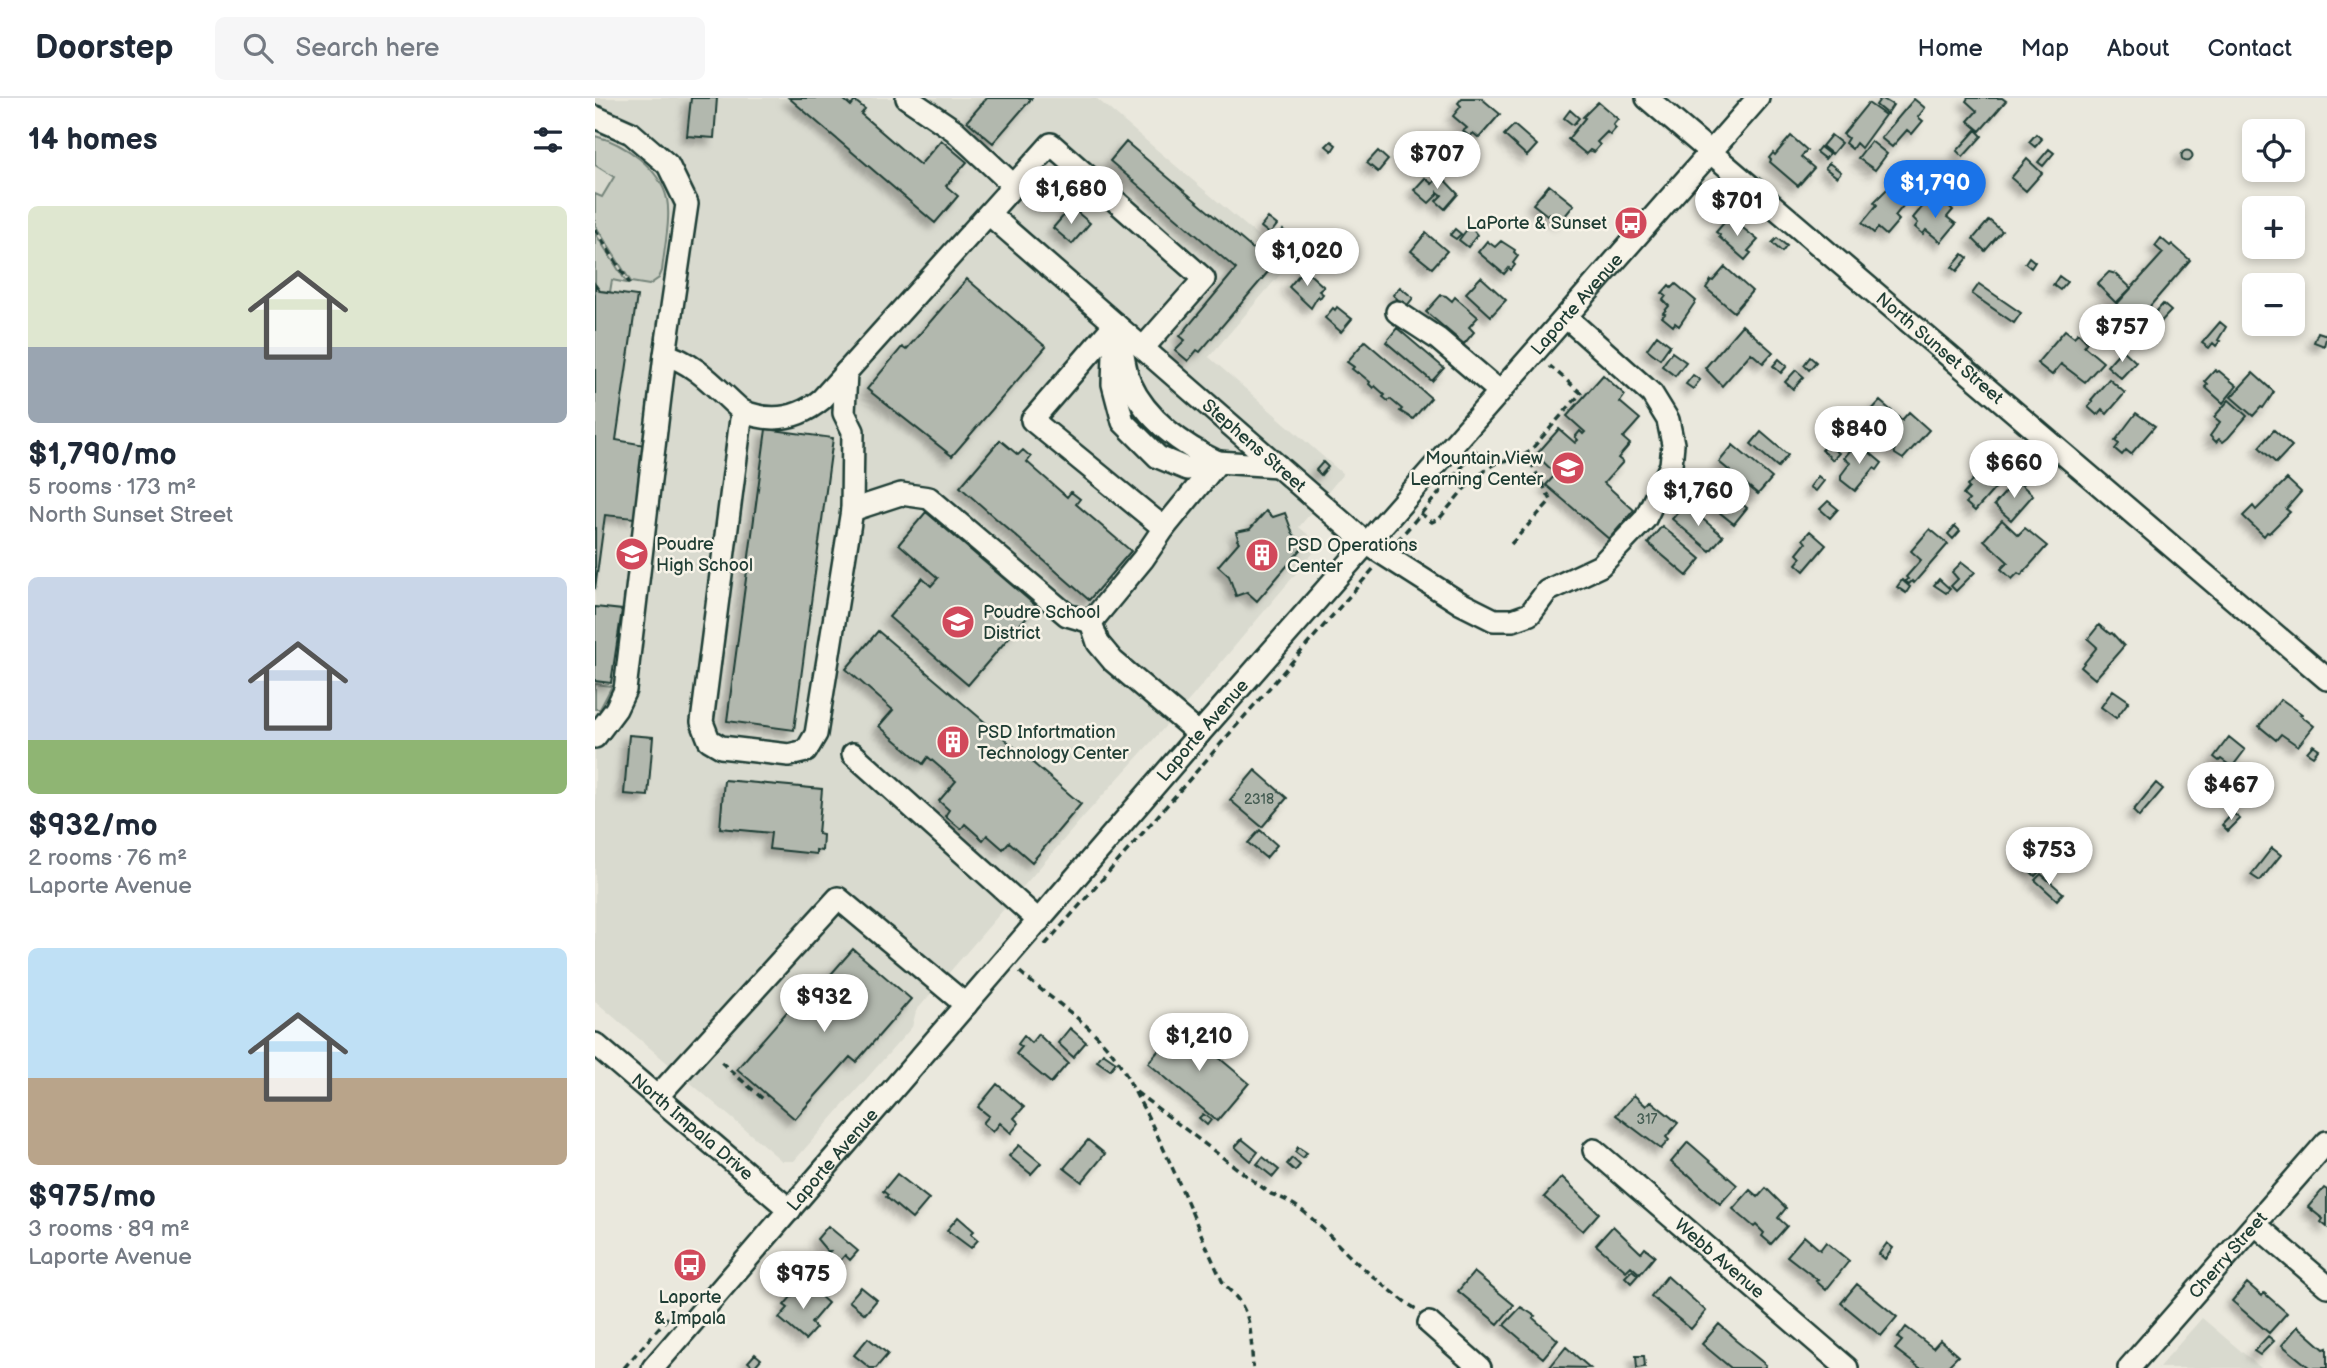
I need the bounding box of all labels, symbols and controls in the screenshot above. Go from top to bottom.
search box [215,17,705,80]
text: Doorstep [35,28,173,68]
icon: search [239,29,277,67]
text: Search here [295,33,439,64]
text: Home [1918,34,1983,63]
text: Map [2021,34,2069,63]
text: About [2107,34,2169,63]
text: Contact [2207,34,2292,63]
map controls [2242,119,2305,336]
button: locate [2242,119,2305,182]
icon: filters [529,121,567,159]
text: 14 homes [28,122,157,158]
pin: $707 [1396,132,1478,191]
text: $707 [1410,140,1464,168]
pin: $1,790 [1878,160,1992,220]
pin: $1,680 [1014,166,1128,226]
text: $1,790 [1900,169,1970,197]
text: $1,680 [1035,175,1107,203]
pin: $701 [1696,178,1778,238]
text: $701 [1711,187,1763,215]
button: + [2242,196,2305,259]
bus stop icon: LaPorte & Sunset [1612,204,1650,242]
place label: LaPorte & Sunset [1466,213,1607,234]
pin: $1,020 [1250,228,1364,288]
text: $1,020 [1271,237,1343,265]
street label: Laporte Avenue [1527,249,1628,360]
icon: home [235,252,361,378]
button: − [2242,273,2305,336]
street label: North Sunset Street [1871,288,2008,409]
pin: $757 [2081,304,2163,364]
text: $757 [2095,313,2149,341]
street label: Stephens Street [1198,395,1310,497]
pin: $840 [1818,406,1900,466]
text: $840 [1831,415,1887,443]
text: $1,790/mo [28,437,177,473]
pin: $660 [1973,440,2055,500]
place label: Mountain View Learning Center [1410,448,1543,490]
school or university icon: Mountain View Learning Center [1549,449,1587,487]
text: $660 [1985,449,2043,477]
pin: $1,760 [1641,468,1755,528]
text: 5 rooms · 173 m² [28,473,196,501]
text: $1,760 [1663,477,1733,505]
text: North Sunset Street [28,501,233,529]
place label: Poudre High School [656,534,753,576]
school or university icon: Poudre High School [613,535,651,573]
place label: PSD Operations Center [1287,535,1417,577]
building icon: PSD Operations Center [1243,536,1281,574]
place label: Poudre School District [983,602,1100,644]
school or university icon: Poudre School District [939,603,977,641]
icon: home [235,623,361,749]
street label: Laporte Avenue [1153,675,1253,786]
place label: PSD Infortmation Technology Center [977,722,1129,764]
building icon: PSD Infortmation Technology Center [934,723,972,761]
pin: $467 [2190,762,2272,822]
text: $467 [2203,771,2259,799]
house number: 2318 [1244,791,1274,808]
text: $932/mo [28,808,158,844]
pin: $753 [2008,828,2090,887]
text: $753 [2022,836,2076,864]
text: 2 rooms · 76 m² [28,844,187,872]
text: Laporte Avenue [28,872,192,900]
pin: $932 [783,974,865,1034]
text: $932 [796,983,852,1011]
icon: home [235,994,361,1120]
pin: $1,210 [1142,1014,1256,1073]
text: $1,210 [1165,1022,1233,1050]
street label: North Impala Drive [627,1070,758,1185]
street label: Laporte Avenue [783,1104,883,1215]
house number: 317 [1637,1111,1658,1128]
text: $975/mo [28,1179,156,1215]
street label: Cherry Street [2185,1207,2272,1303]
street label: Webb Avenue [1670,1214,1769,1303]
text: 3 rooms · 89 m² [28,1215,190,1243]
text: Laporte Avenue [28,1243,192,1271]
bus stop icon: Laporte & Impala [671,1246,709,1284]
pin: $975 [762,1252,844,1311]
text: $975 [776,1260,830,1288]
place label: Laporte & Impala [654,1287,726,1329]

